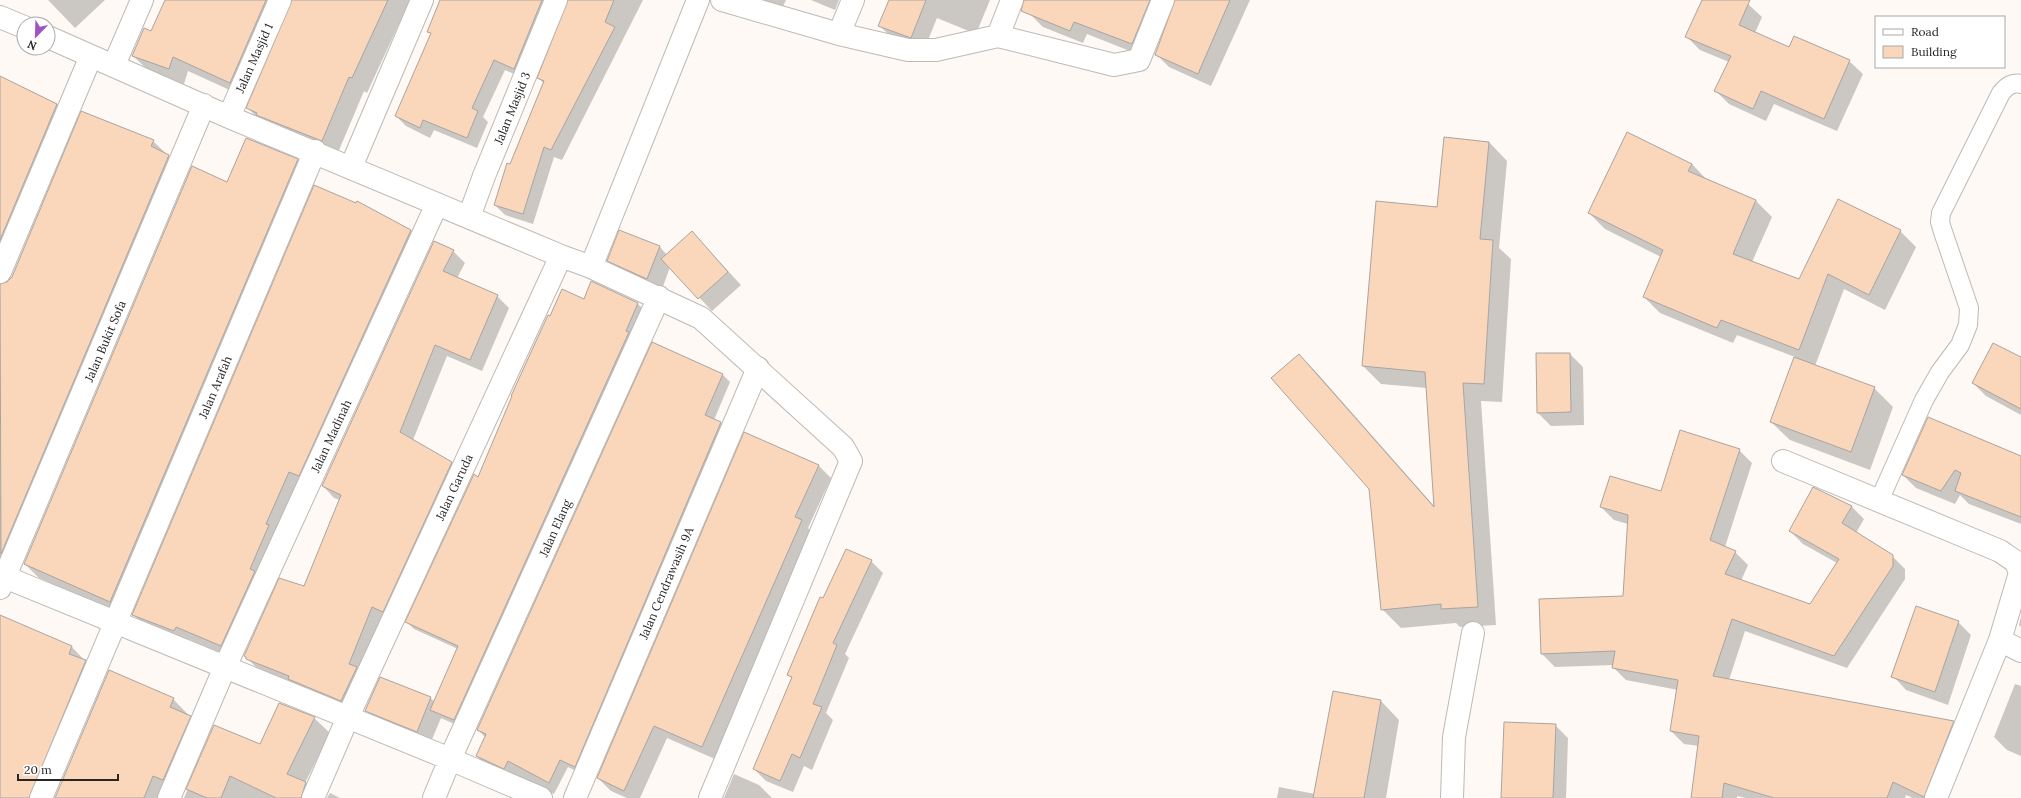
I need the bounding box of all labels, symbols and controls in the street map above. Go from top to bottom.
north arrow [16,16,56,56]
legend [1875,16,2005,68]
street label: Jalan Masjid 1 [232,21,276,96]
text: Road [1911,24,1939,39]
text: N [25,37,39,53]
text: Building [1911,44,1957,59]
street label: Jalan Masjid 3 [490,69,533,147]
street label: Jalan Bukit Sofa [81,298,129,385]
street label: Jalan Arafah [195,353,235,422]
street label: Jalan Madinah [307,397,354,476]
street label: Jalan Garuda [432,451,476,523]
street label: Jalan Elang [535,497,574,560]
street label: Jalan Cendrawasih 9A [635,524,697,642]
scale bar [18,756,118,782]
text: 20 m [24,762,52,777]

